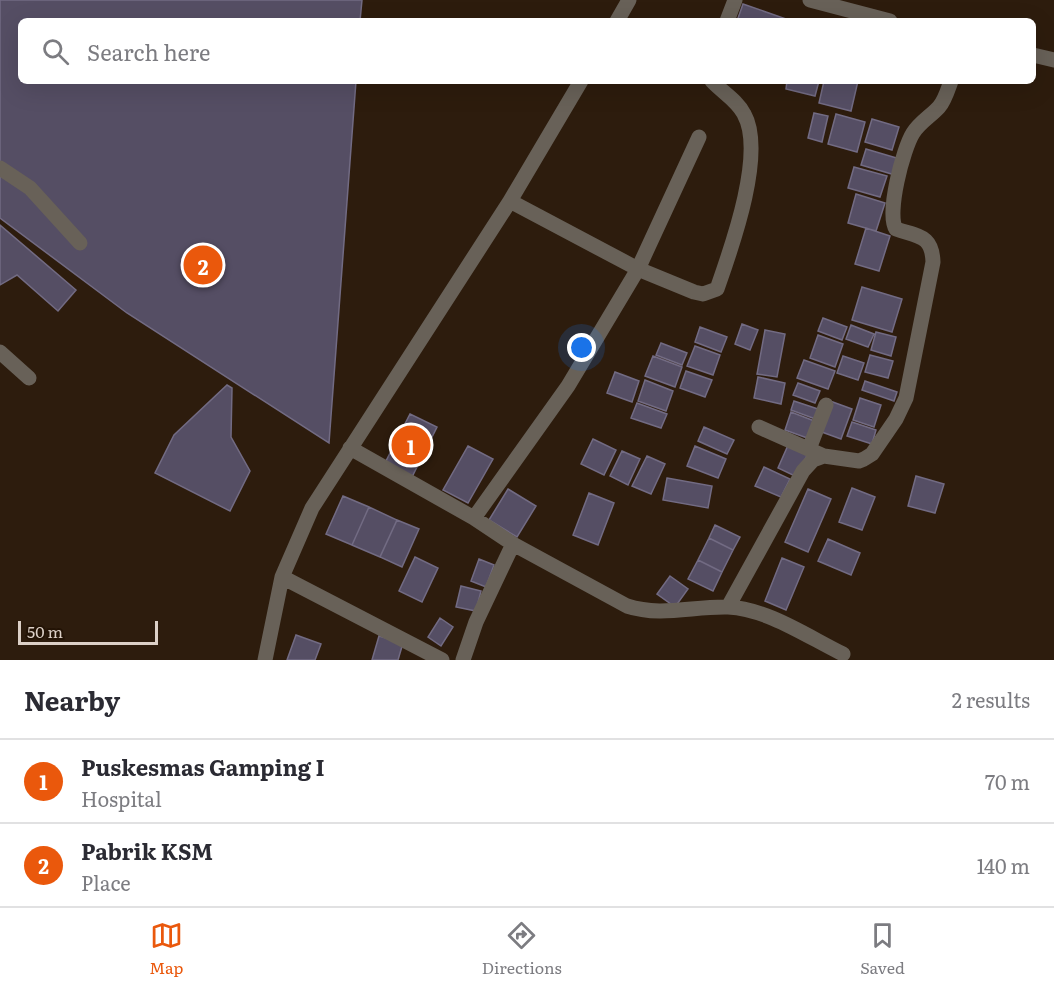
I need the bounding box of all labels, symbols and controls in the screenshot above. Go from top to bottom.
search box [18,18,1036,84]
icon: search [39,35,72,68]
text: Search here [87,35,210,68]
pin: 2 [184,242,222,288]
your location [567,333,596,362]
pin: 1 [392,422,430,468]
scale bar [18,618,158,646]
text: 50 m [27,619,63,643]
text: Nearby [24,680,120,719]
text: 2 results [952,684,1030,714]
text: Puskesmas Gamping I [81,750,325,783]
text: 1 [39,766,48,796]
text: 70 m [985,766,1030,796]
text: Hospital [81,783,162,813]
text: Pabrik KSM [81,834,213,867]
text: 2 [38,850,49,880]
text: 140 m [977,850,1030,880]
text: Place [81,867,131,897]
tab: Map [149,919,183,979]
tab: Directions [482,919,562,979]
tab: Saved [860,919,905,979]

